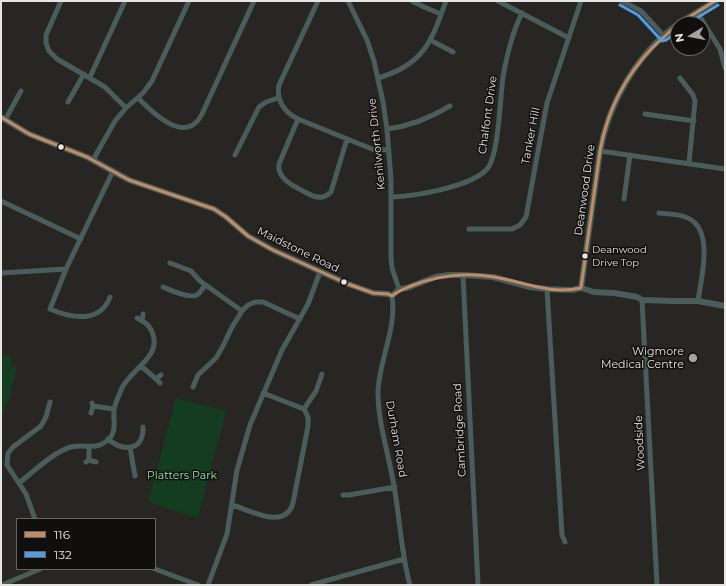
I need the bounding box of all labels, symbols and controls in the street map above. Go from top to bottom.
north arrow [670,16,710,56]
text: N [672,32,687,44]
street label: Chalfont Drive [476,75,500,155]
street label: Kenilworth Drive [366,97,388,191]
street label: Tanker Hill [519,106,543,166]
unlabelled marker [56,142,66,152]
street label: Deanwood Drive [572,144,598,236]
street label: Maidstone Road [255,224,341,276]
place label: Deanwood Drive Top [592,244,647,268]
marker: Deanwood Drive Top [580,251,590,261]
unlabelled marker [339,277,349,287]
place label: Wigmore Medical Centre [601,345,684,371]
marker: Wigmore Medical Centre [687,352,699,364]
street label: Cambridge Road [451,383,469,477]
street label: Durham Road [383,399,409,479]
street label: Woodside [632,415,648,471]
park label: Platters Park [147,469,217,483]
legend [16,518,156,570]
text: 116 [54,527,70,542]
text: 132 [54,547,72,562]

